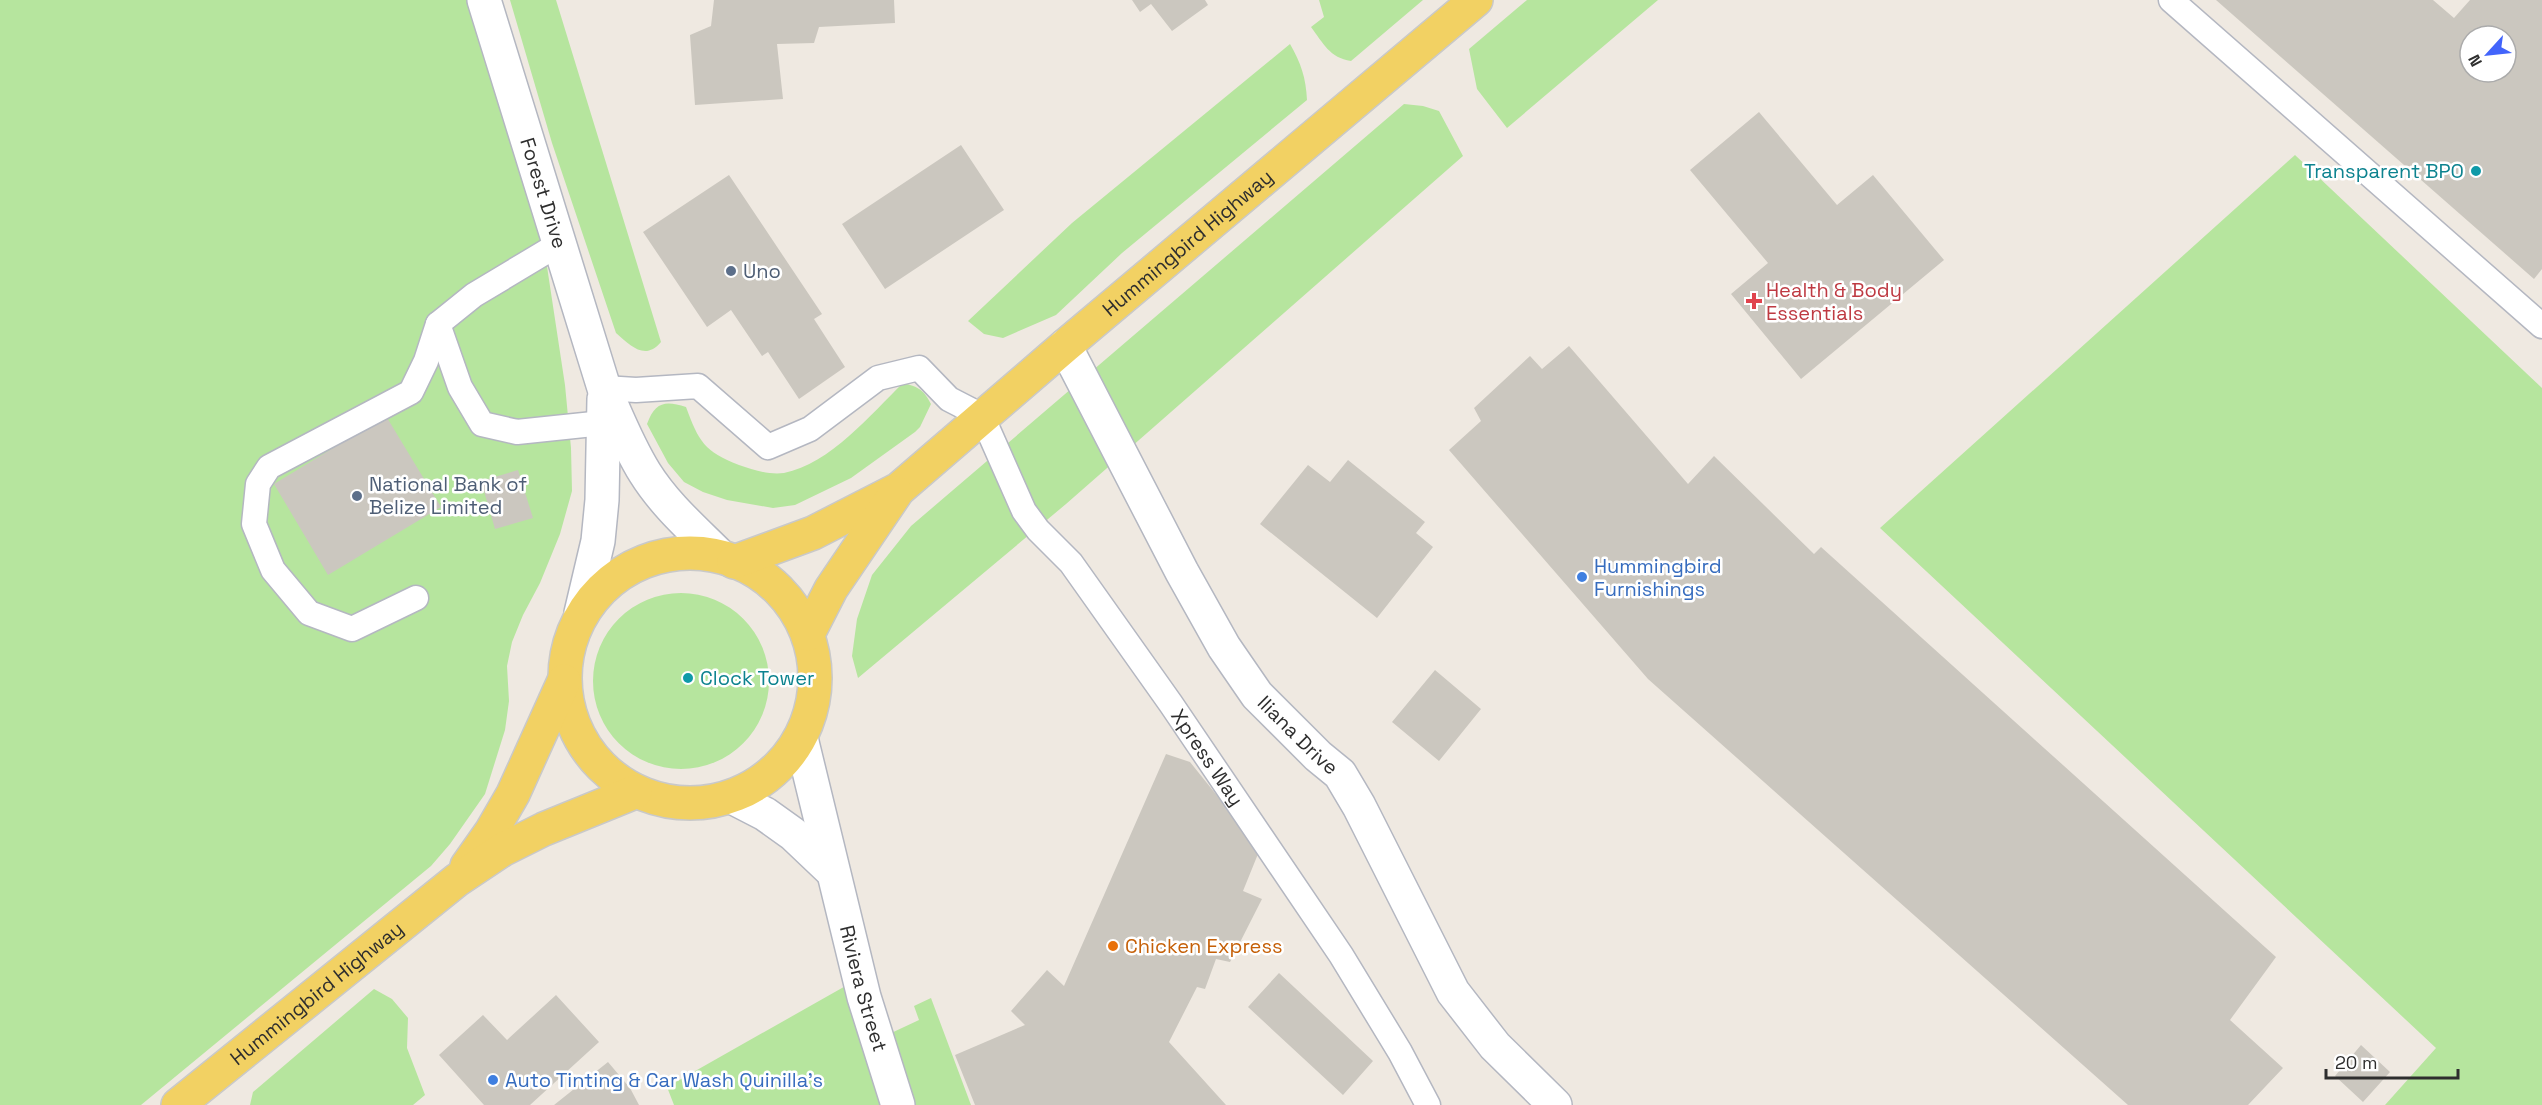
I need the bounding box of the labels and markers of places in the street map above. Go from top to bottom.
place label: Transparent BPO [2304,158,2464,184]
marker: Transparent BPO [2469,164,2483,178]
place label: Uno [743,258,781,284]
marker: Uno [724,264,738,278]
place label: Health & Body Essentials [1766,277,1902,326]
marker: Health & Body Essentials [1747,294,1761,308]
place label: National Bank of Belize Limited [369,471,527,520]
marker: National Bank of Belize Limited [350,489,364,503]
place label: Hummingbird Furnishings [1594,553,1722,602]
marker: Hummingbird Furnishings [1575,570,1589,584]
place label: Clock Tower [700,665,815,691]
marker: Clock Tower [681,671,695,685]
place label: Chicken Express [1125,933,1283,959]
marker: Chicken Express [1106,939,1120,953]
place label: Auto Tinting & Car Wash Quinilla's [505,1067,823,1093]
marker: Auto Tinting & Car Wash Quinilla's [486,1073,500,1087]

